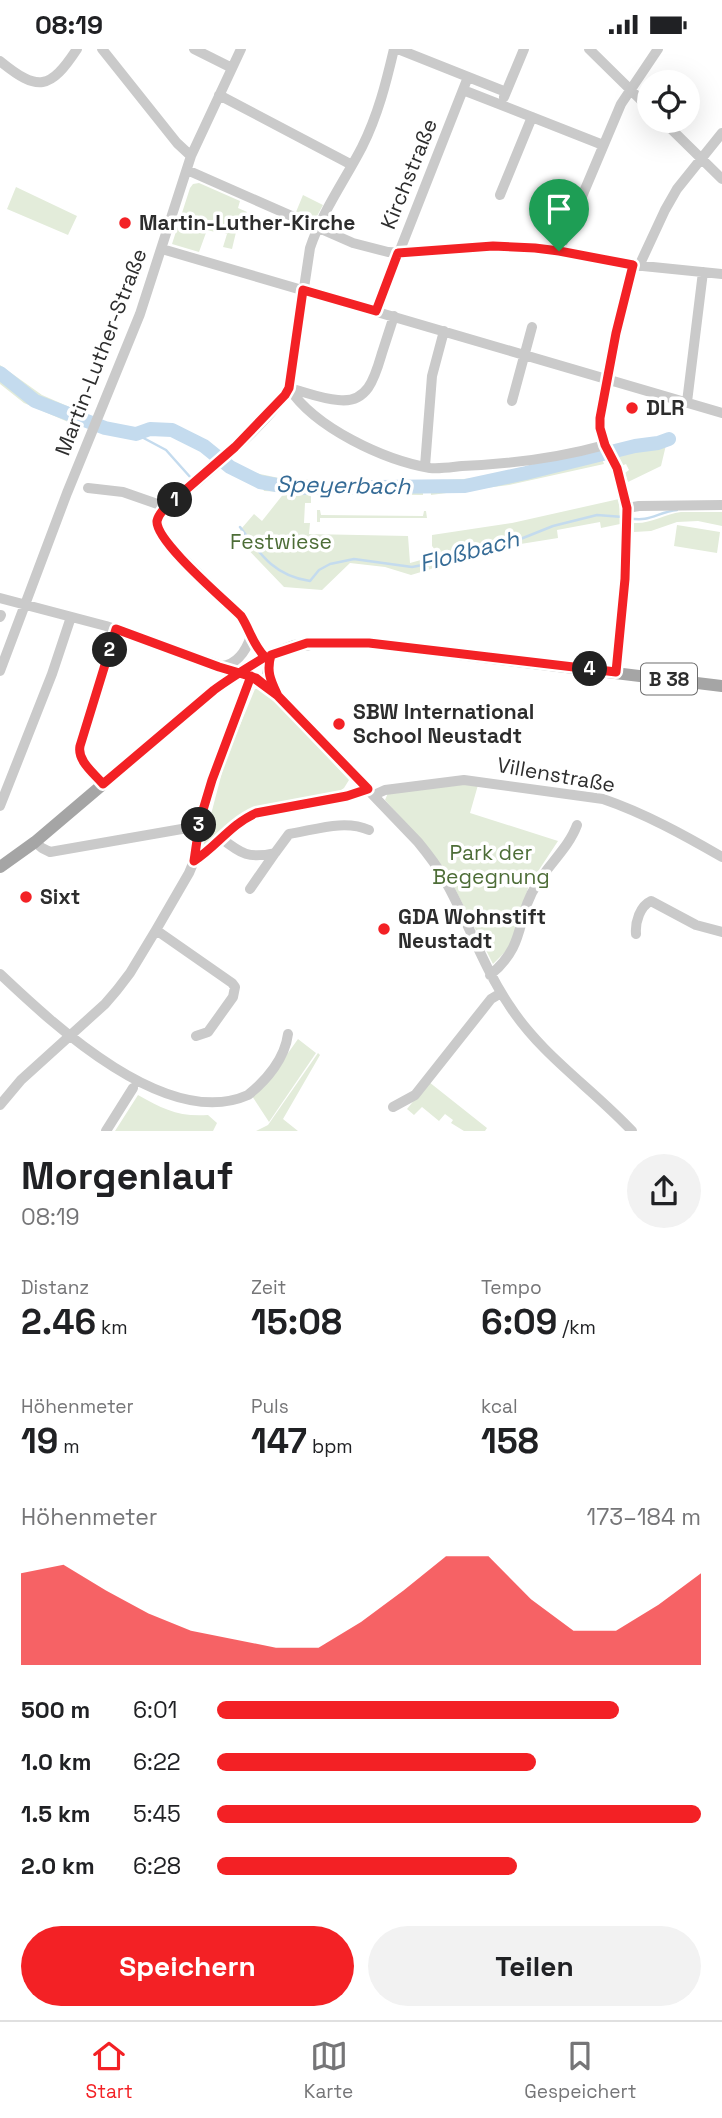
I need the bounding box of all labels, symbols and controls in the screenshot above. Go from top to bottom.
text: 08:19 [35,8,103,42]
map controls [637,70,700,133]
button: locate [637,70,700,133]
street label: Kirchstraße [374,115,443,233]
pin [529,179,589,251]
icon: arrive [540,190,578,228]
place label: Martin-Luther-Kirche [139,209,355,236]
marker: Martin-Luther-Kirche [117,215,133,231]
street label: Martin-Luther-Straße [49,245,152,459]
place label: DLR [646,394,685,421]
marker: DLR [624,400,640,416]
water label: Speyerbach [276,469,411,501]
pin: 1 [158,483,192,517]
text: 1 [170,487,179,512]
water label: Floßbach [416,523,523,579]
park label: Festwiese [230,528,332,555]
pin: 2 [92,633,128,667]
text: 2 [104,637,115,662]
pin: 4 [572,651,608,687]
text: 4 [583,656,596,681]
road number: B 38 [641,663,697,695]
place label: SBW International School Neustadt [353,698,534,749]
marker: SBW International School Neustadt [331,716,347,732]
street label: Villenstraße [495,751,617,798]
pin: 3 [182,807,216,843]
text: 3 [193,812,204,837]
park label: Park der Begegnung [432,839,550,890]
place label: Sixt [40,883,80,910]
marker: Sixt [18,889,34,905]
place label: GDA Wohnstift Neustadt [398,903,546,954]
marker: GDA Wohnstift Neustadt [376,921,392,937]
text: Morgenlauf [21,1152,233,1200]
button: share [627,1154,701,1228]
text: 08:19 [21,1202,80,1232]
text: Distanz [21,1275,89,1300]
text: Zeit [251,1275,286,1300]
text: Tempo [481,1275,542,1300]
text: 2.46 [21,1300,96,1344]
text: 15:08 [251,1300,342,1344]
text: 6:09 [481,1300,557,1344]
text: km [96,1315,128,1340]
text: /km [557,1315,596,1340]
text: Höhenmeter [21,1394,134,1419]
text: Puls [251,1394,289,1419]
text: kcal [481,1394,518,1419]
text: 19 [21,1419,58,1463]
text: 147 [251,1419,307,1463]
text: 158 [481,1419,539,1463]
text: m [58,1434,80,1459]
text: bpm [307,1434,353,1459]
text: Höhenmeter [21,1502,158,1532]
text: 173–184 m [587,1502,701,1532]
text: 500 m [21,1695,90,1725]
text: 6:01 [133,1695,177,1725]
text: 1.0 km [21,1747,91,1777]
text: 6:22 [133,1747,181,1777]
text: 1.5 km [21,1799,91,1829]
text: 5:45 [133,1799,181,1829]
text: 2.0 km [21,1851,95,1881]
text: 6:28 [133,1851,181,1881]
button: Speichern [21,1926,354,2006]
button: Teilen [368,1926,701,2006]
tab: Start [86,2037,133,2104]
tab: Karte [304,2037,353,2104]
tab: Gespeichert [524,2037,636,2104]

